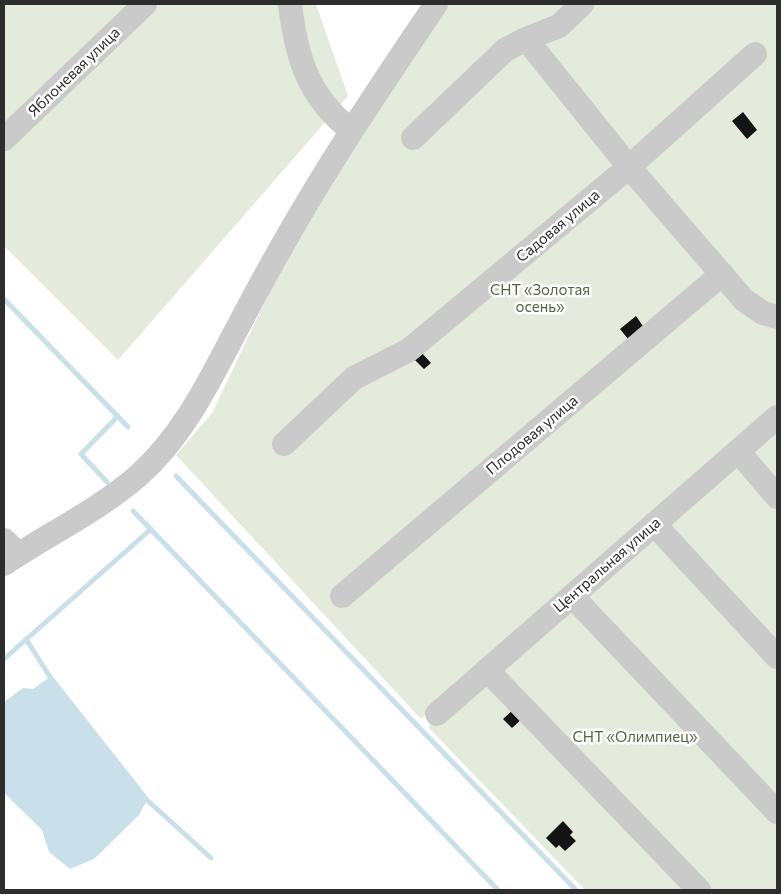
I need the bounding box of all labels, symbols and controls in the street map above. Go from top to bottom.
street label: Яблоневая улица [24,24,124,120]
street label: Садовая улица [513,186,603,266]
park label: СНТ «Золотая осень» [490,281,590,316]
street label: Плодовая улица [483,391,581,479]
street label: Центральная улица [550,514,664,616]
park label: СНТ «Олимпиец» [573,728,697,746]

